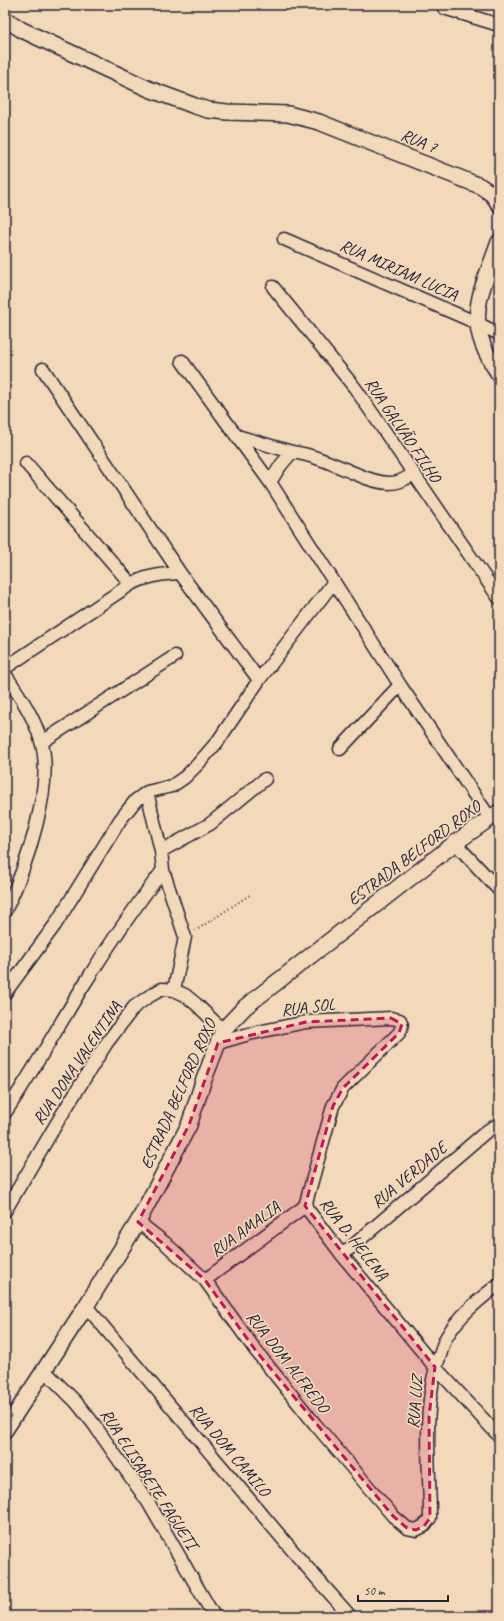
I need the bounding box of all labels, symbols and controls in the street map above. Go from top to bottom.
street label: RUA 7 [398,124,441,158]
street label: RUA MIRIAM LUCIA [337,235,462,306]
street label: RUA GALVÃO FILHO [360,374,447,488]
street label: ESTRADA BELFORD ROXO [343,795,487,910]
street label: RUA SOL [280,993,337,1021]
street label: RUA DONA VALENTINA [28,997,126,1129]
street label: ESTRADA BELFORD ROXO [136,1014,221,1172]
street label: RUA VERDADE [367,1136,453,1213]
street label: RUA D. HELENA [315,1193,393,1285]
street label: RUA AMALIA [206,1196,284,1261]
street label: RUA DOM ALFREDO [242,1307,335,1418]
street label: RUA LUZ [402,1371,428,1429]
street label: RUA DOM CAMILO [185,1399,276,1502]
street label: RUA ELISABETE FAGUETI [96,1405,205,1557]
scale bar [358,1577,448,1603]
text: 50 m [364,1583,386,1599]

